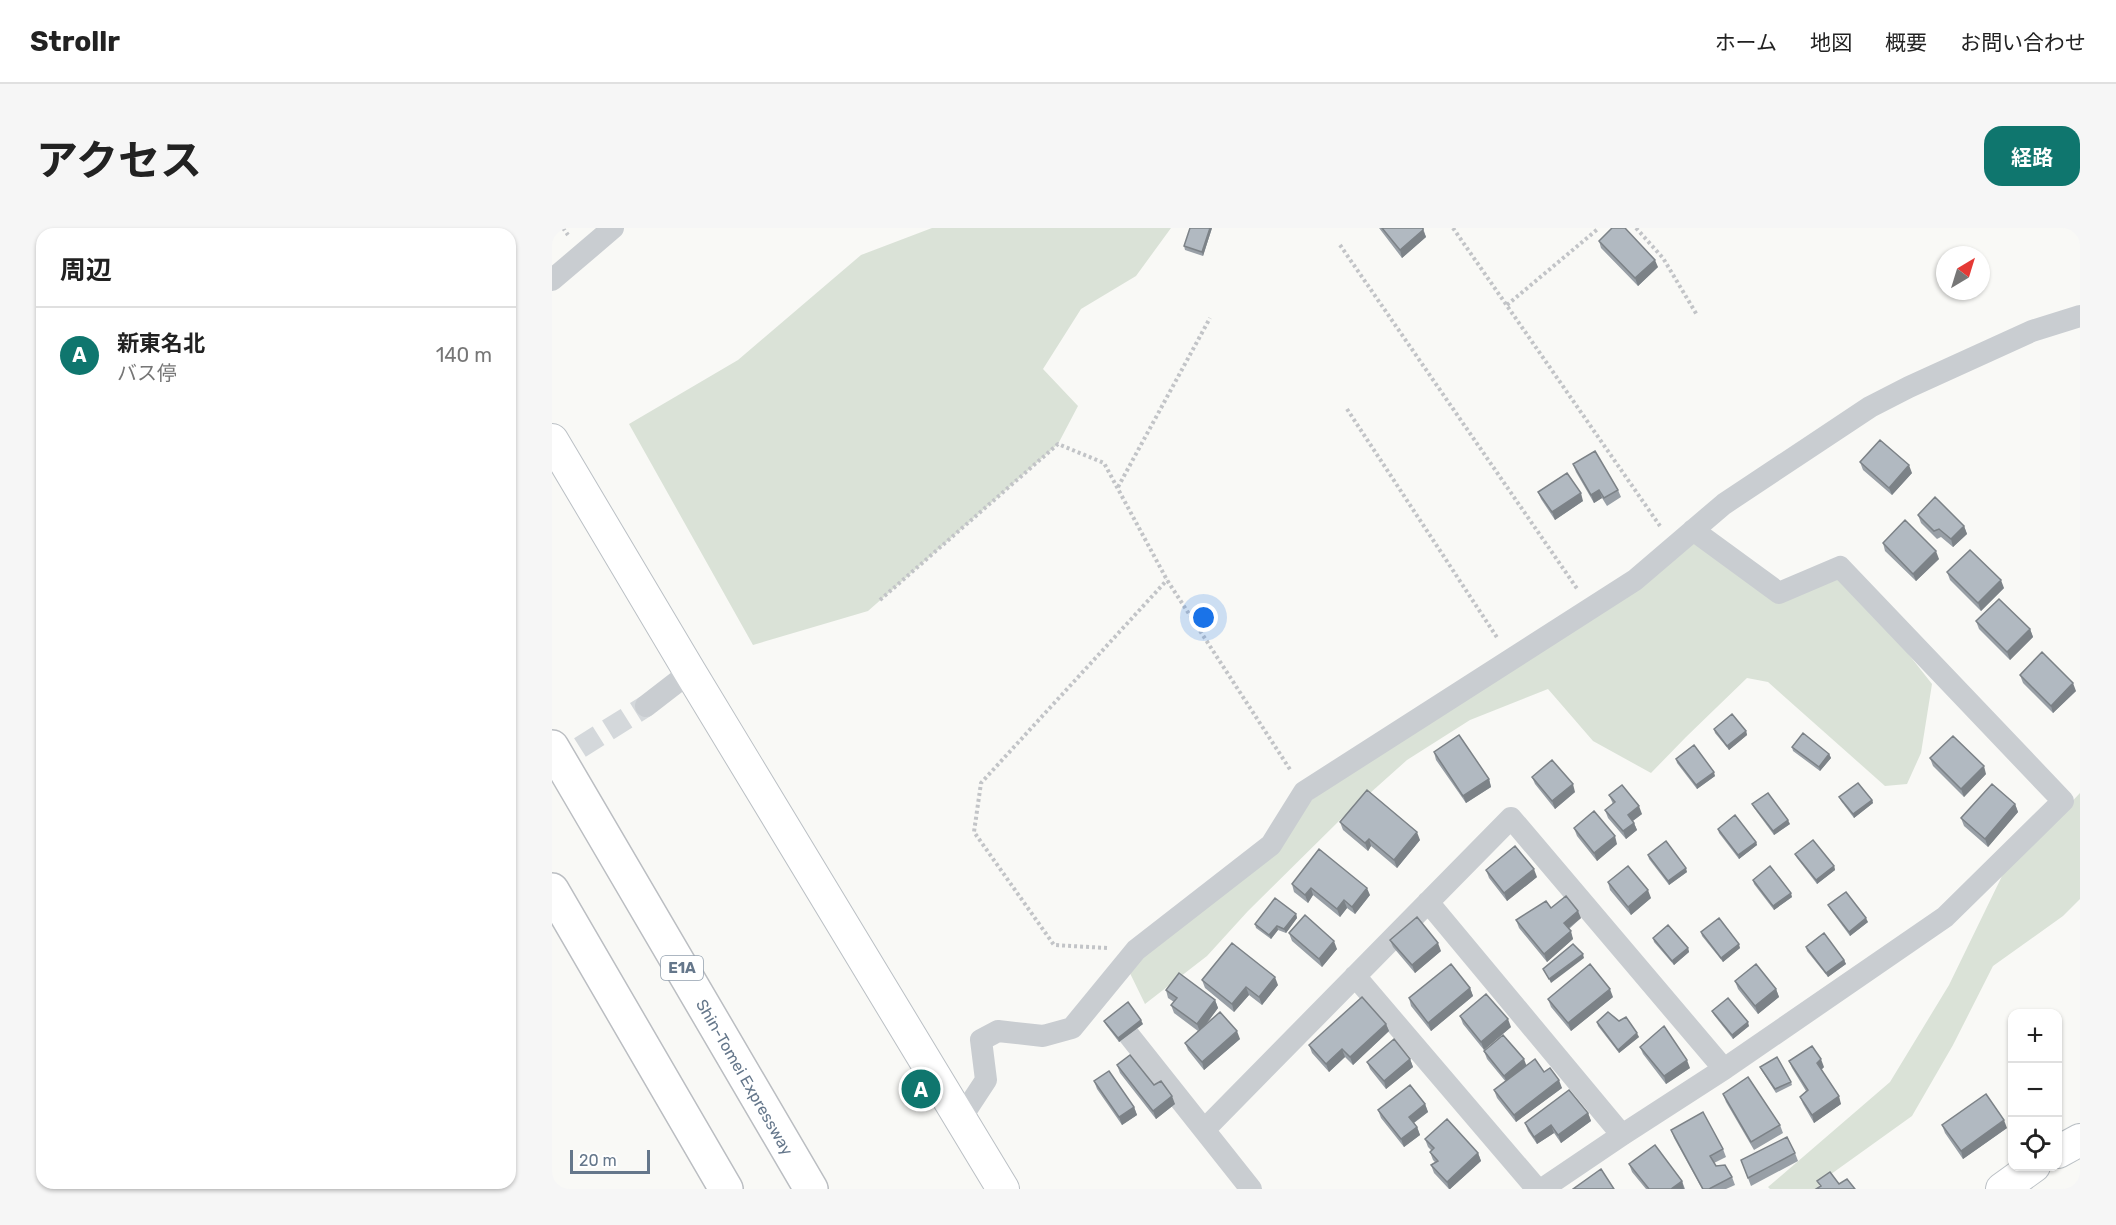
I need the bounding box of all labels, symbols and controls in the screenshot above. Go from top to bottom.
text: Strollr [30,25,120,58]
text: ホーム [1715,30,1777,55]
text: 地図 [1810,30,1852,55]
text: 概要 [1885,30,1927,55]
text: お問い合わせ [1960,30,2086,55]
button: 経路 [1984,126,2080,186]
text: アクセス [36,136,202,186]
north arrow [1936,246,1990,300]
text: 周辺 [60,255,112,286]
text: 新東名北 [117,330,205,357]
text: A [72,343,87,367]
text: 140 m [436,343,492,367]
text: バス停 [117,361,177,385]
your location [1189,603,1218,632]
road number: E1A [661,956,703,980]
street label: Shin-Tomei Expressway [692,996,797,1159]
map controls [2008,1009,2062,1171]
button: + [2008,1009,2062,1063]
button: − [2008,1063,2062,1117]
pin: A [902,1066,940,1112]
button: locate [2008,1117,2062,1171]
scale bar [570,1147,650,1174]
text: 20 m [579,1151,617,1170]

